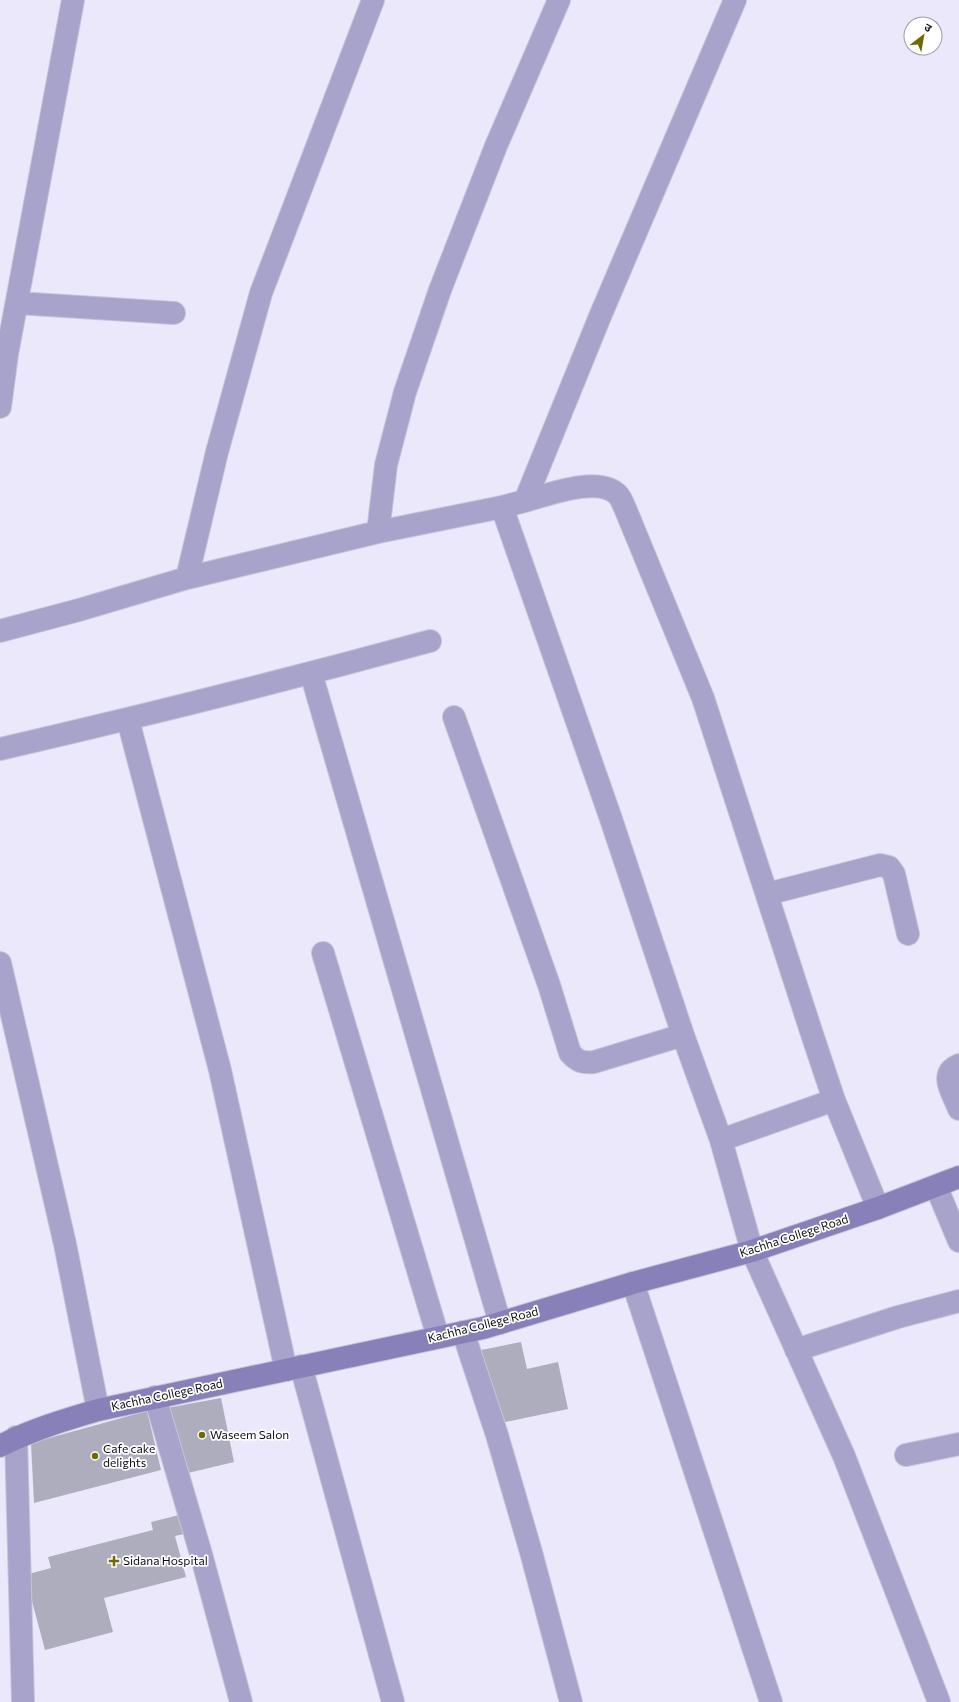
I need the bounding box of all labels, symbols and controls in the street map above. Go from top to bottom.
north arrow [903,16,943,56]
text: उ [922,20,935,35]
street label: Kachha College Road [738,1211,850,1259]
street label: Kachha College Road [426,1304,540,1345]
street label: Kachha College Road [110,1375,224,1413]
place label: Waseem Salon [210,1427,289,1441]
marker: Waseem Salon [197,1430,207,1440]
place label: Cafe cake delights [103,1441,155,1469]
marker: Cafe cake delights [90,1451,100,1461]
place label: Sidana Hospital [123,1553,208,1567]
marker: Sidana Hospital [108,1555,120,1567]

